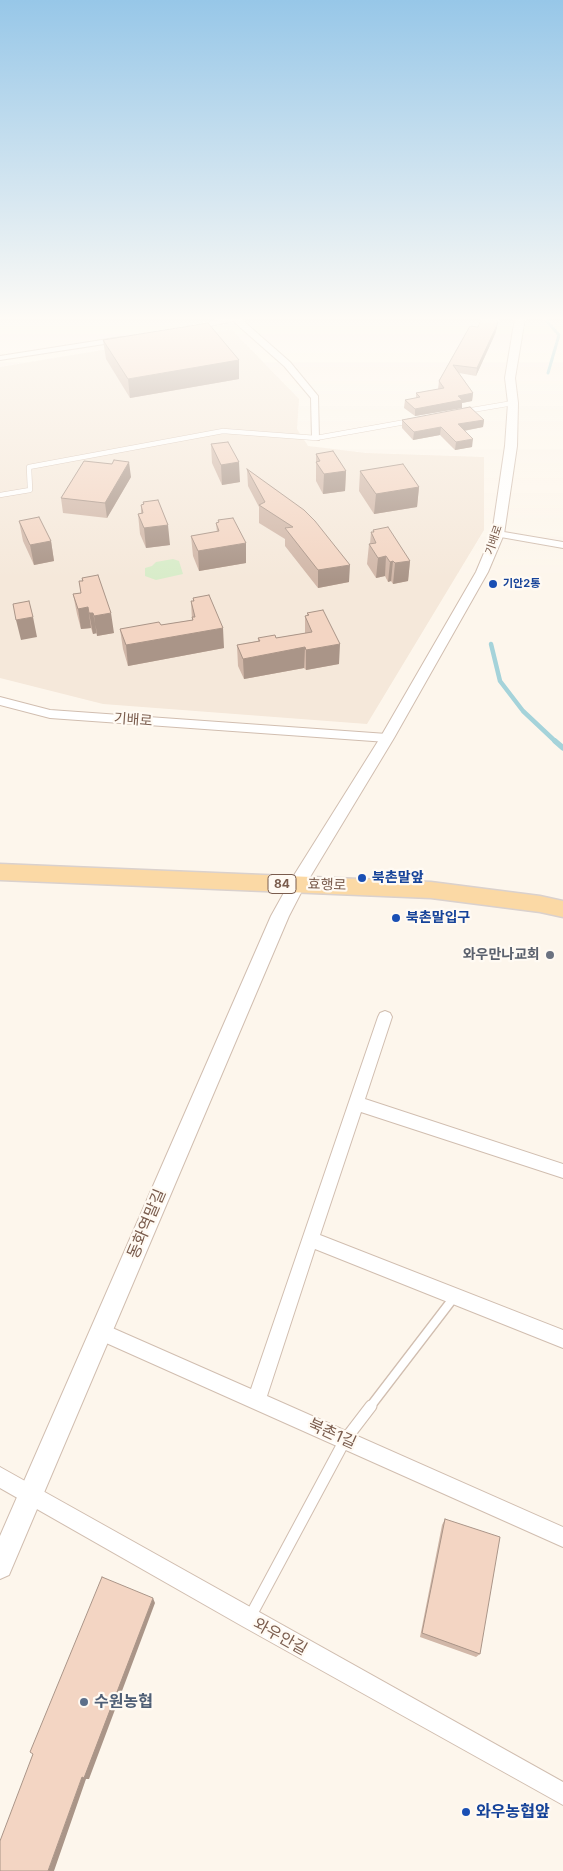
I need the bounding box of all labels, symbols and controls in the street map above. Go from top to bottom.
street label: 기배로 [483,523,505,557]
place label: 기안2통 [503,577,540,591]
marker: 기안2통 [487,578,499,590]
street label: 기배로 [113,710,153,730]
place label: 북촌말앞 [372,870,424,886]
marker: 북촌말앞 [356,872,368,884]
road number: 84 [268,874,296,894]
street label: 효행로 [307,876,347,894]
place label: 북촌말입구 [406,910,470,926]
marker: 북촌말입구 [390,912,402,924]
place label: 와우만나교회 [463,947,540,963]
marker: 와우만나교회 [544,949,556,961]
street label: 동화역말길 [124,1186,170,1262]
street label: 북촌1길 [305,1415,359,1453]
street label: 와우안길 [250,1614,310,1660]
place label: 수원농협 [94,1692,153,1712]
marker: 수원농협 [78,1696,90,1708]
place label: 와우농협앞 [476,1802,550,1822]
marker: 와우농협앞 [460,1806,472,1818]

